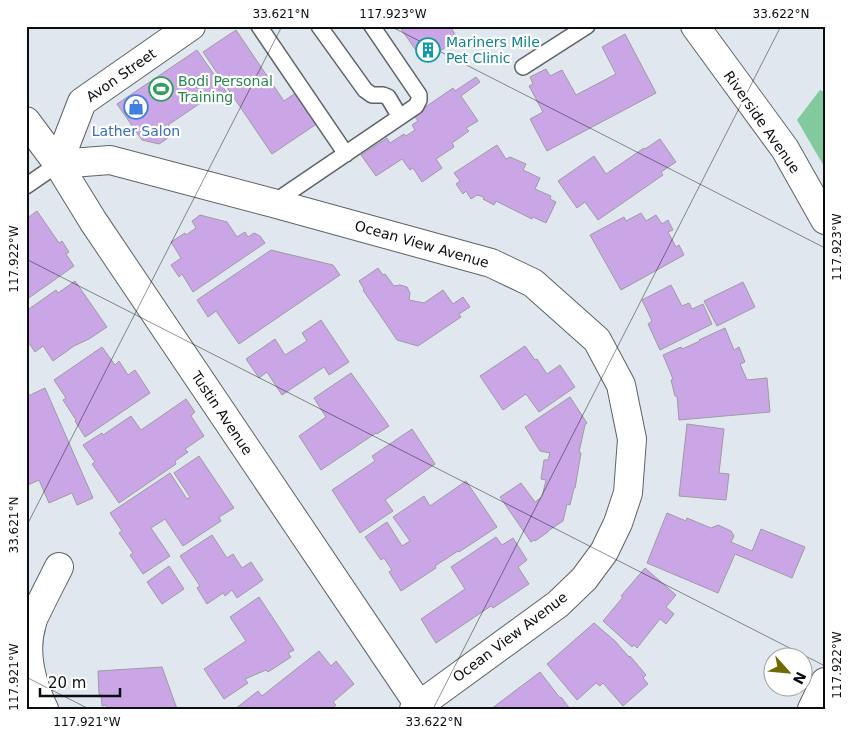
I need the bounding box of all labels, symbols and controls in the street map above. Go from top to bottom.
text: 33.621°N [253,7,309,21]
text: 117.923°W [359,7,427,21]
text: 33.622°N [753,7,809,21]
place label: Mariners Mile Pet Clinic [446,34,540,66]
building icon: Mariners Mile Pet Clinic [415,37,441,63]
street label: Avon Street [83,45,159,105]
street label: Riverside Avenue [721,68,803,176]
place label: Bodi Personal Training [177,73,273,105]
sports icon: Bodi Personal Training [148,76,174,102]
shop icon: Lather Salon [123,94,149,120]
place label: Lather Salon [92,123,180,139]
text: 117.923°W [830,213,844,281]
street label: Ocean View Avenue [353,217,491,271]
text: 117.922°W [7,225,21,293]
street label: Tustin Avenue [188,367,256,458]
text: 33.621°N [7,497,21,553]
street label: Ocean View Avenue [450,589,570,685]
text: 117.922°W [830,631,844,699]
text: 117.921°W [7,643,21,711]
north arrow [764,648,814,698]
scale bar [40,665,120,697]
text: N [790,669,809,687]
text: 20 m [48,674,86,692]
text: 117.921°W [53,715,121,729]
text: 33.622°N [406,715,462,729]

